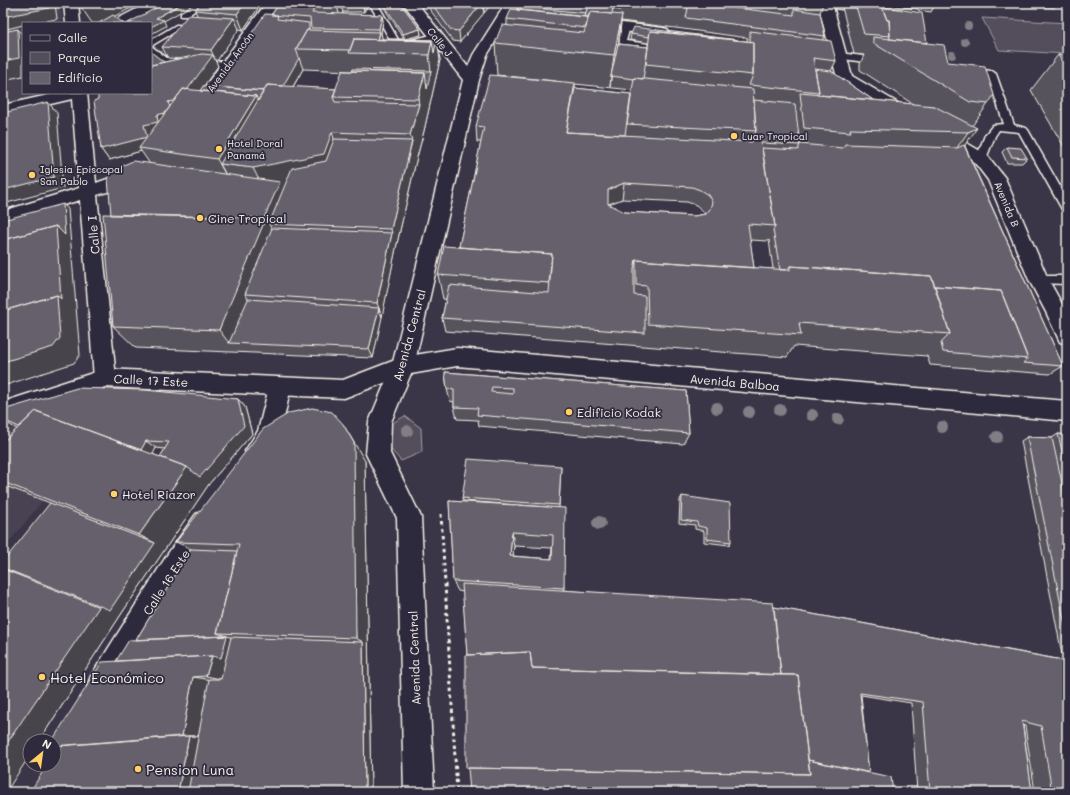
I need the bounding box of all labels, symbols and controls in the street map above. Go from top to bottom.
legend [22,22,152,94]
street label: Calle J [424,25,456,60]
text: Calle [58,29,88,45]
street label: Avenida Ancón [203,29,257,95]
text: Parque [58,49,101,65]
text: Edificio [58,69,102,85]
place label: Luar Tropical [742,129,808,143]
marker: Luar Tropical [729,131,739,141]
place label: Hotel Doral Panamá [227,136,283,162]
marker: Hotel Doral Panamá [214,144,224,154]
place label: Iglesia Episcopal San Pablo [40,162,123,188]
marker: Iglesia Episcopal San Pablo [27,170,37,180]
street label: Avenida B [991,179,1023,229]
place label: Cine Tropical [208,210,287,226]
marker: Cine Tropical [195,213,205,223]
street label: Calle I [83,215,103,255]
street label: Avenida Central [389,287,429,383]
street label: Calle 17 Este [113,370,189,390]
street label: Avenida Balboa [689,370,781,394]
place label: Edificio Kodak [577,404,661,420]
marker: Edificio Kodak [564,407,574,417]
place label: Hotel Riazor [122,486,196,502]
marker: Hotel Riazor [109,489,119,499]
street label: Calle 16 Este [139,546,193,618]
street label: Avenida Central [404,610,424,706]
place label: Hotel Económico [50,668,164,687]
marker: Hotel Económico [37,672,47,682]
north arrow [22,733,62,773]
text: N [40,735,54,752]
place label: Pension Luna [146,760,234,779]
marker: Pension Luna [133,764,143,774]

